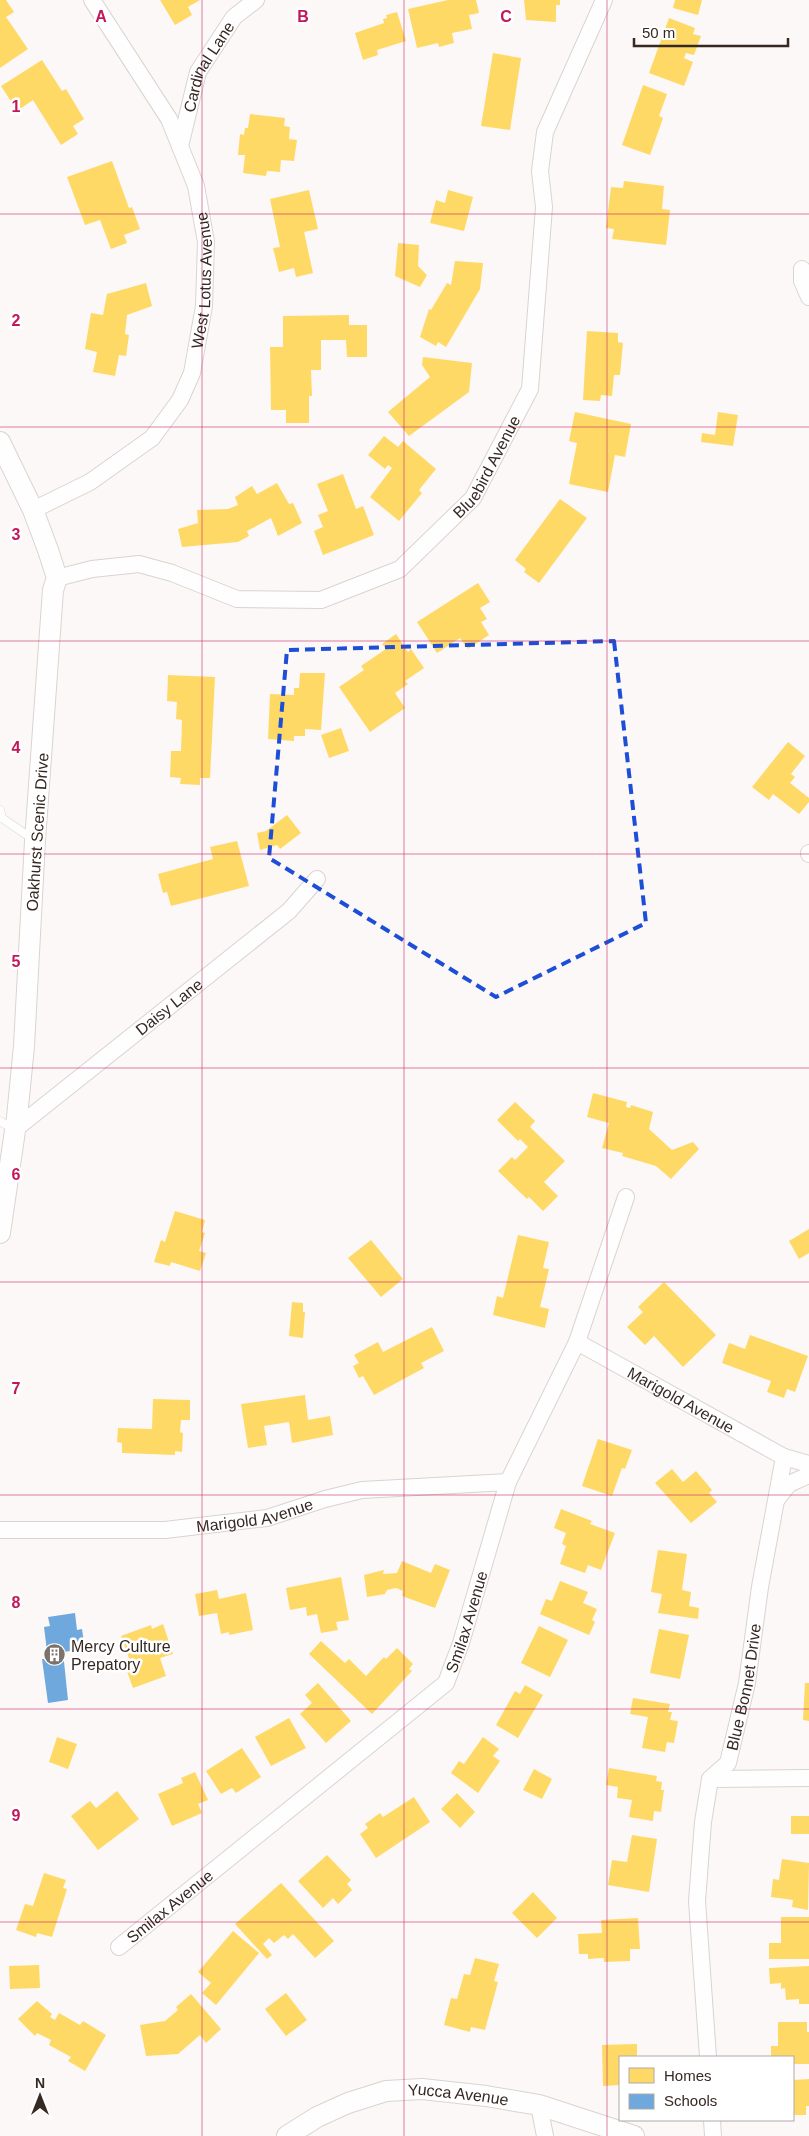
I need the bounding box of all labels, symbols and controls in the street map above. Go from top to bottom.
text: A [95,8,107,25]
text: B [297,8,309,25]
text: C [500,8,512,25]
scale bar [634,15,788,47]
street label: Cardinal Lane [181,18,238,114]
text: 50 m [642,24,675,41]
text: 1 [12,98,21,115]
street label: West Lotus Avenue [189,210,215,350]
text: 2 [12,312,21,329]
street label: Bluebird Avenue [450,413,524,522]
text: 3 [12,526,21,543]
text: 4 [12,739,21,756]
street label: Oakhurst Scenic Drive [23,752,52,912]
text: 5 [12,953,21,970]
street label: Daisy Lane [133,975,206,1039]
text: 6 [12,1166,21,1183]
street label: Marigold Avenue [625,1364,737,1437]
text: 7 [12,1380,21,1397]
street label: Marigold Avenue [195,1495,315,1535]
street label: Smilax Avenue [443,1569,491,1675]
text: 8 [12,1594,21,1611]
street label: Blue Bonnet Drive [723,1622,764,1752]
place label: Mercy Culture Prepatory [71,1638,171,1673]
building icon: Mercy Culture Prepatory [43,1643,67,1667]
text: 9 [12,1807,21,1824]
street label: Smilax Avenue [123,1867,216,1946]
legend [619,2056,794,2121]
text: Homes [664,2067,712,2084]
north arrow [15,2071,65,2121]
text: N [35,2075,45,2091]
street label: Yucca Avenue [408,2081,510,2109]
text: Schools [664,2092,717,2109]

